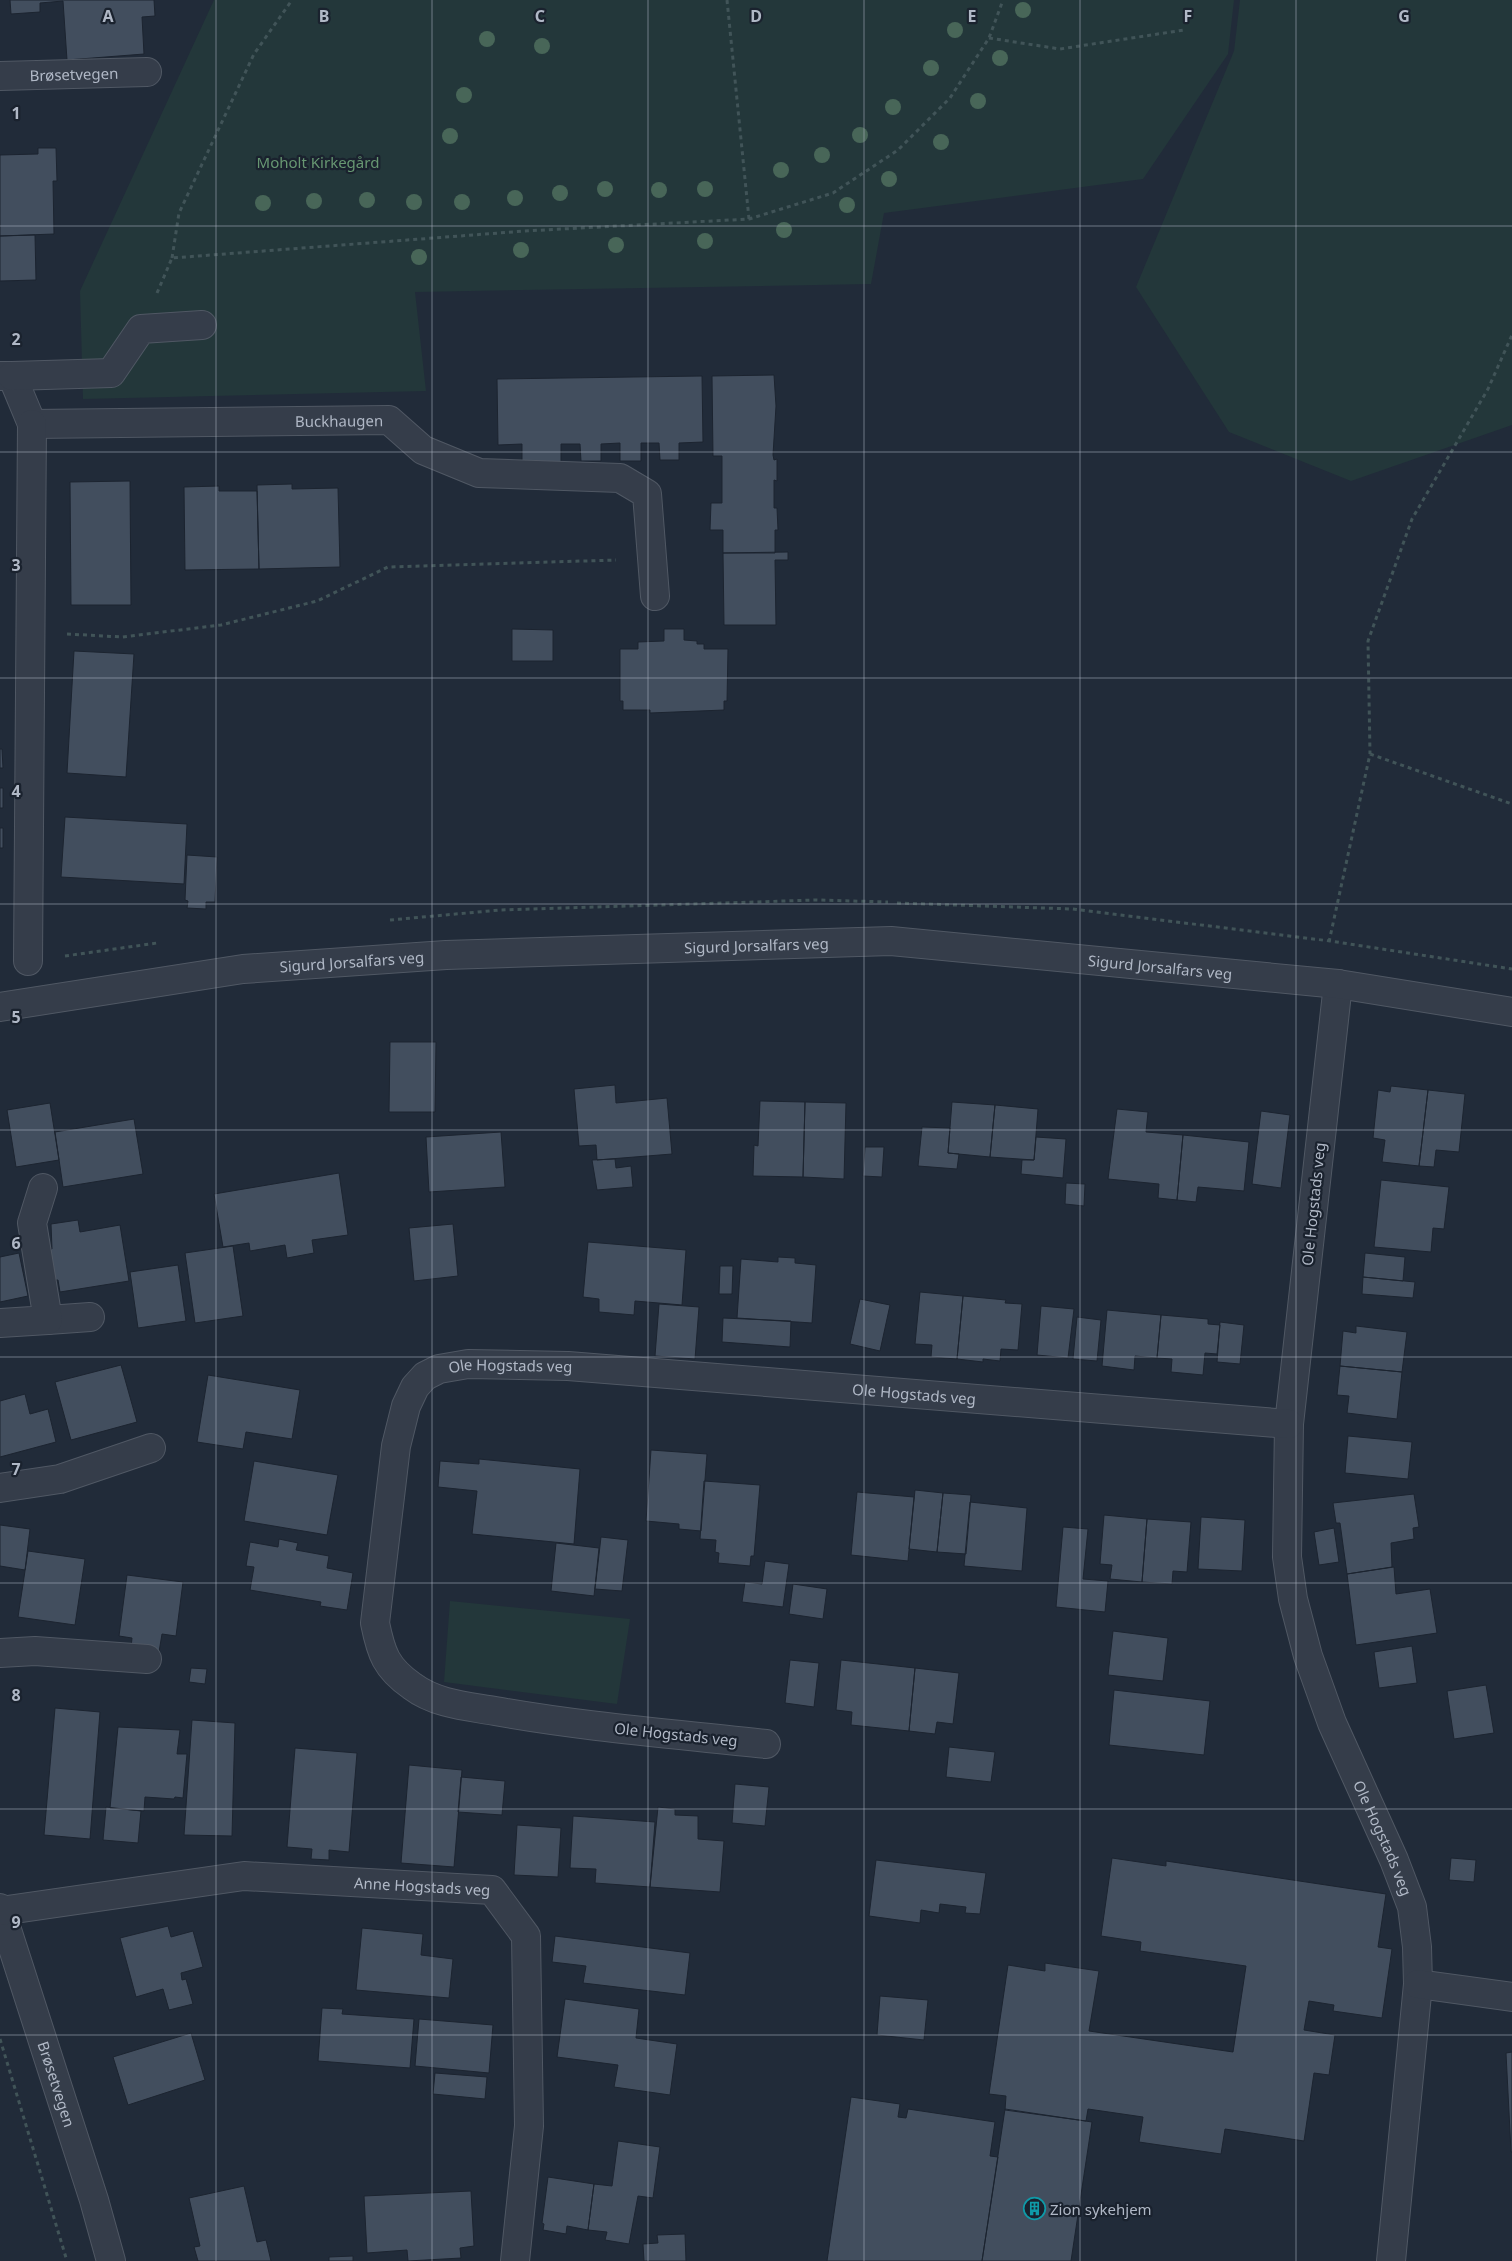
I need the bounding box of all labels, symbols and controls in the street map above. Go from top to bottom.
text: A [102,5,114,27]
text: B [319,5,329,27]
text: C [535,5,545,27]
text: D [750,5,762,27]
text: E [968,5,977,27]
text: F [1184,5,1192,27]
text: G [1398,5,1410,27]
street label: Brøsetvegen [29,63,119,85]
text: 1 [11,102,21,124]
park label: Moholt Kirkegård [257,152,379,172]
text: 2 [11,328,21,350]
street label: Buckhaugen [295,410,383,431]
text: 3 [11,554,21,576]
text: 4 [11,780,21,802]
street label: Sigurd Jorsalfars veg [684,933,829,958]
street label: Sigurd Jorsalfars veg [279,947,425,976]
street label: Sigurd Jorsalfars veg [1087,950,1233,984]
text: 5 [11,1006,21,1028]
street label: Ole Hogstads veg [1297,1141,1329,1267]
text: 6 [11,1232,21,1254]
street label: Ole Hogstads veg [447,1354,573,1377]
street label: Ole Hogstads veg [851,1379,977,1409]
text: 7 [11,1458,21,1480]
text: 8 [11,1684,21,1706]
street label: Ole Hogstads veg [613,1718,739,1750]
street label: Ole Hogstads veg [1349,1777,1417,1899]
street label: Anne Hogstads veg [353,1872,491,1900]
text: 9 [11,1911,21,1933]
street label: Brøsetvegen [34,2039,80,2129]
building icon: Zion sykehjem [1022,2197,1046,2221]
place label: Zion sykehjem [1050,2199,1152,2219]

